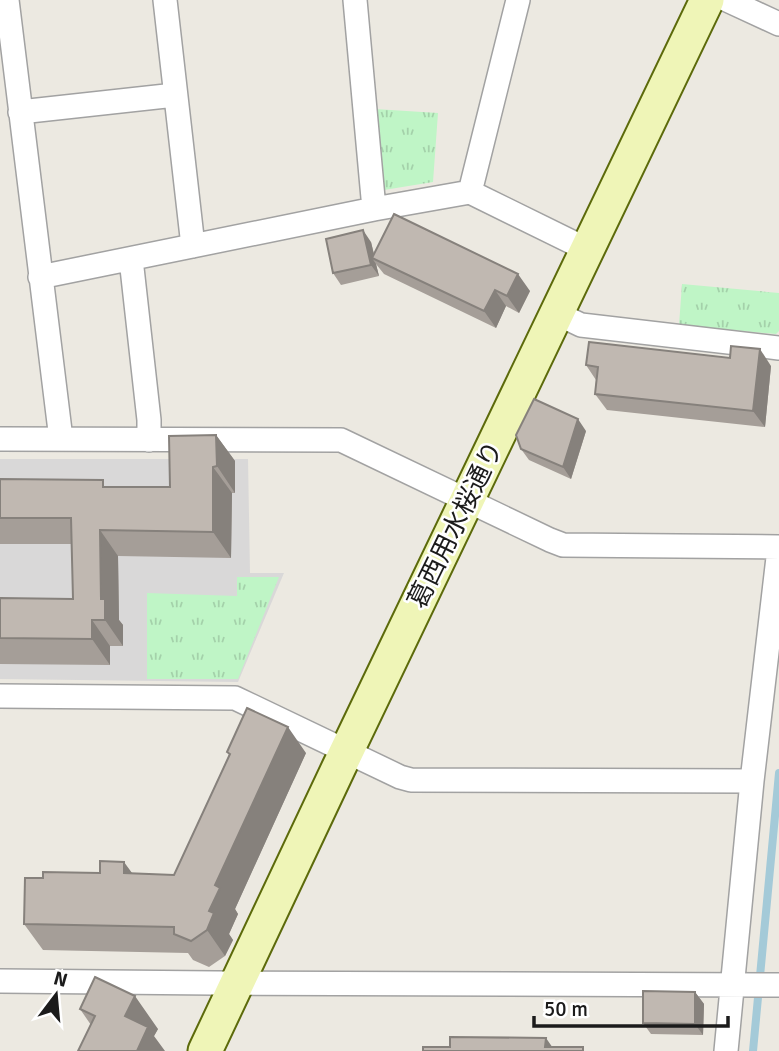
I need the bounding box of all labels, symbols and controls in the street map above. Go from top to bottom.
street label: 葛西用水桜通り [402,436,510,614]
north arrow [21,960,91,1030]
text: N [51,966,70,993]
scale bar [534,984,728,1028]
text: 50 m [544,996,588,1022]

